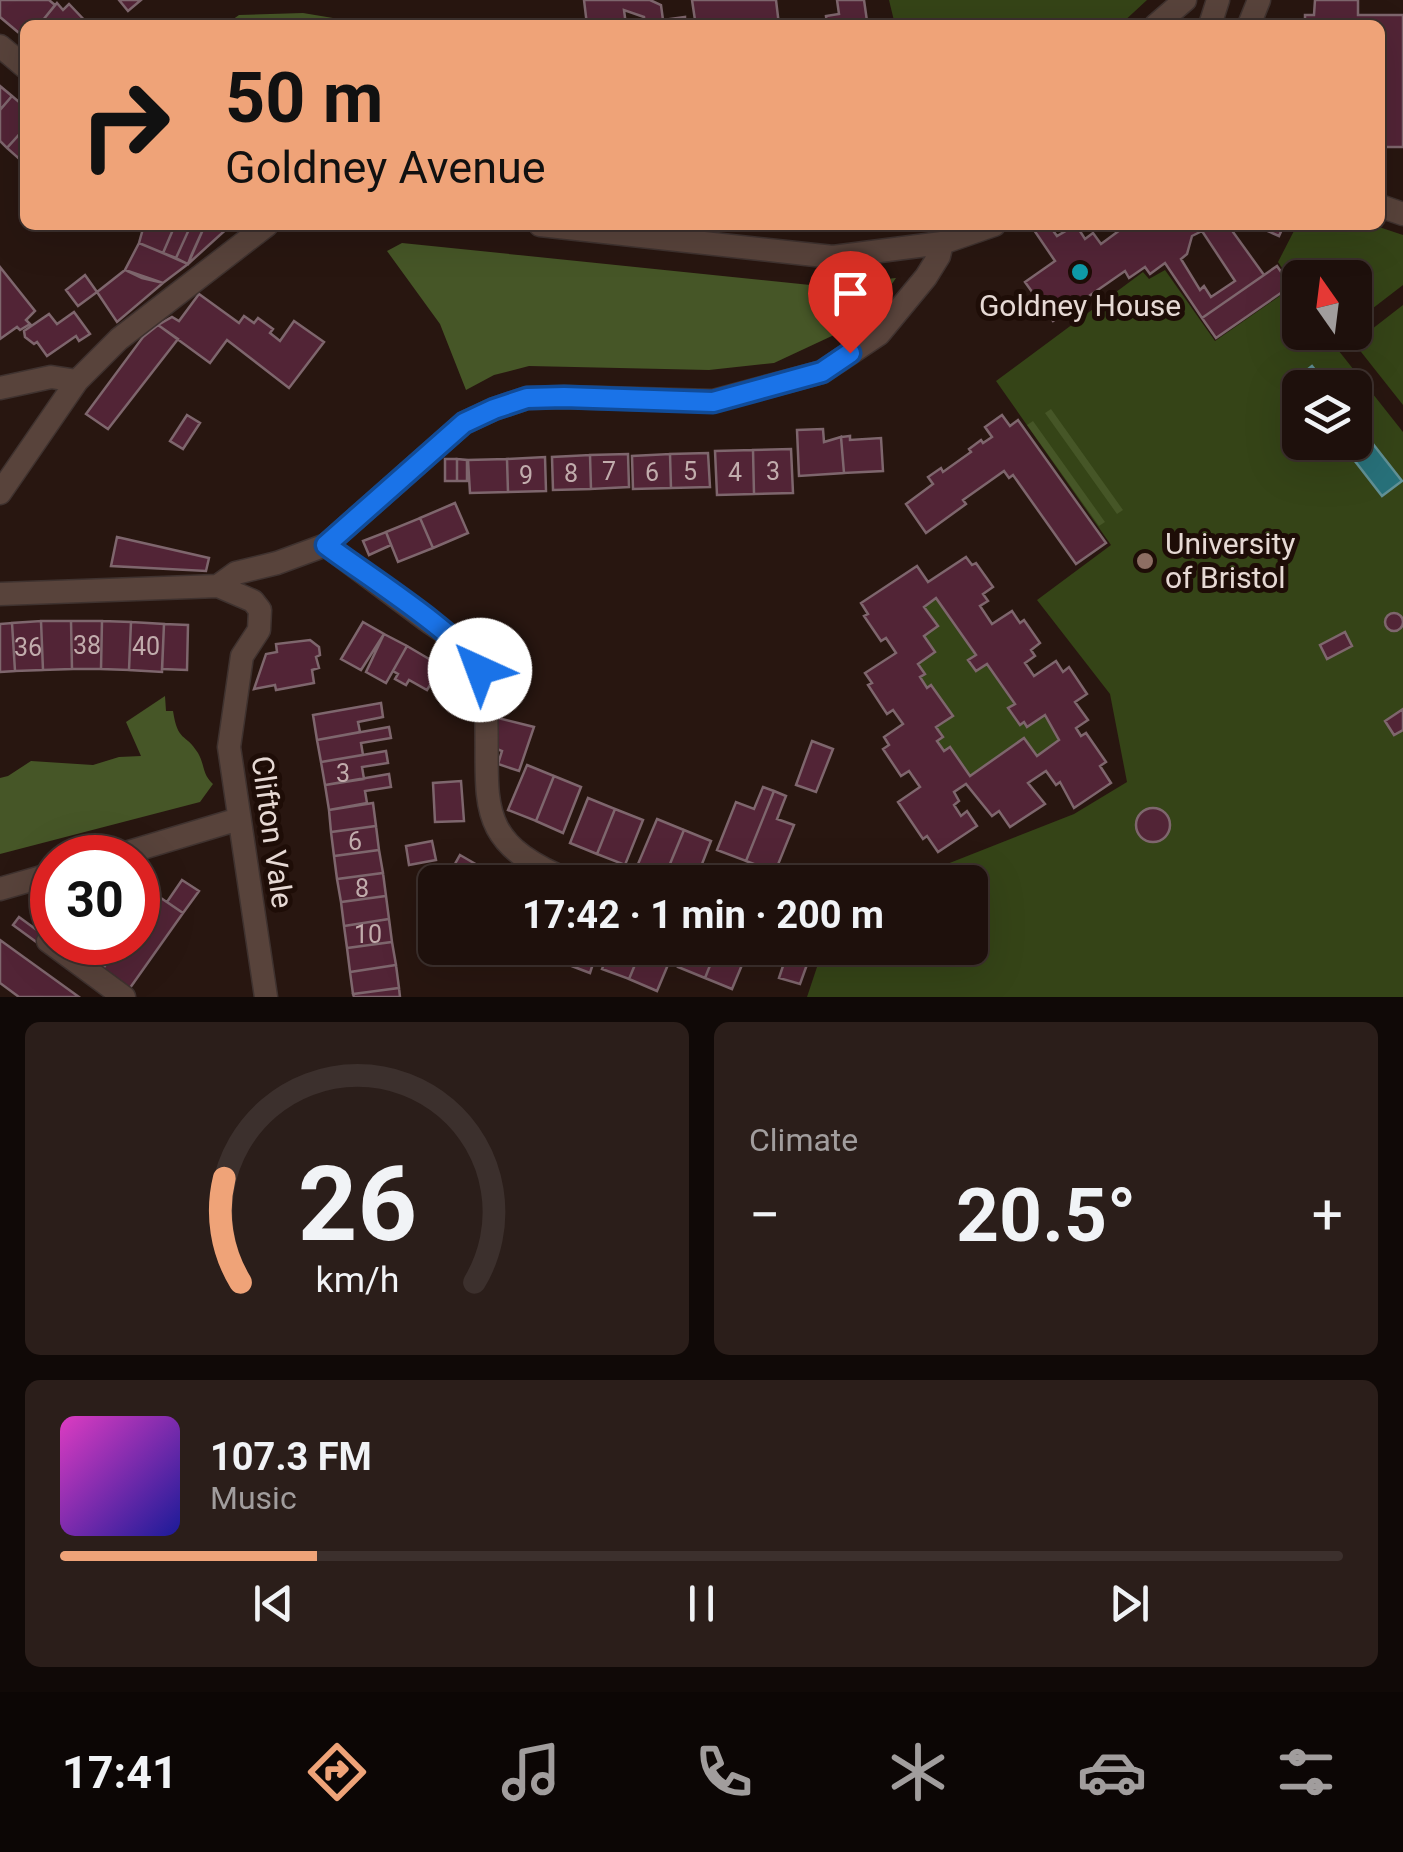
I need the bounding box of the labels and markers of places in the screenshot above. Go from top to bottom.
pin [808,251,893,354]
marker: Goldney House [1069,261,1091,283]
place label: Goldney House [979,288,1181,323]
place label: University of Bristol [1165,526,1296,595]
marker: University of Bristol [1134,550,1156,572]

